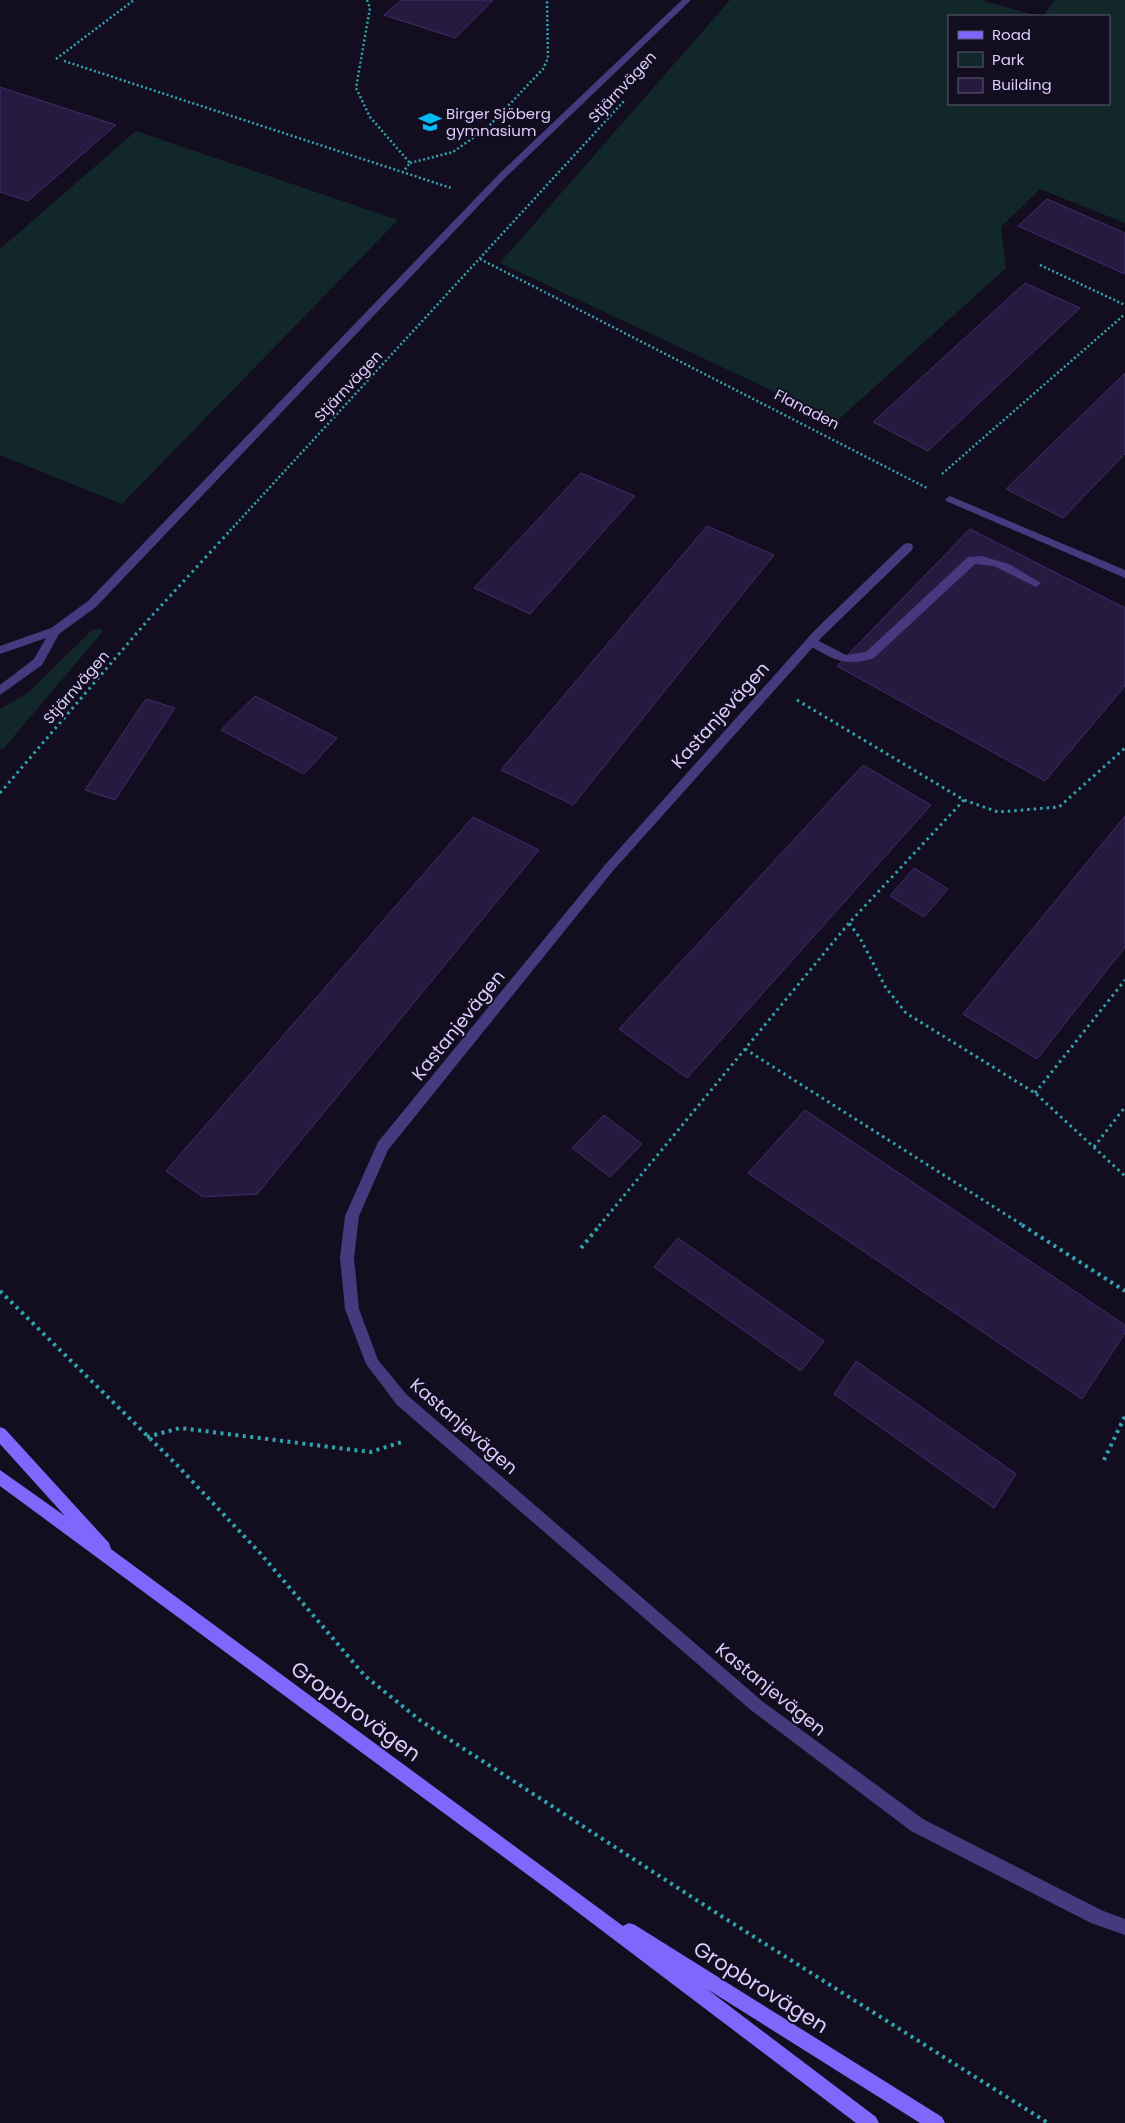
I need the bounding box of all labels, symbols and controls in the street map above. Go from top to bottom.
legend [948,15,1110,105]
text: Road [992,24,1031,45]
street label: Stjärnvägen [583,47,661,127]
text: Park [992,49,1024,70]
text: Building [992,74,1052,95]
place label: Birger Sjöberg gymnasium [446,103,551,141]
school or university icon: Birger Sjöberg gymnasium [417,109,443,135]
street label: Stjärnvägen [309,346,387,426]
street label: Flanaden [771,384,843,434]
street label: Stjärnvägen [38,646,114,728]
street label: Kastanjevägen [665,656,775,774]
street label: Kastanjevägen [406,965,510,1085]
street label: Kastanjevägen [405,1372,523,1480]
street label: Kastanjevägen [711,1637,831,1741]
street label: Gropbrovägen [285,1654,427,1768]
street label: Gropbrovägen [688,1934,834,2040]

